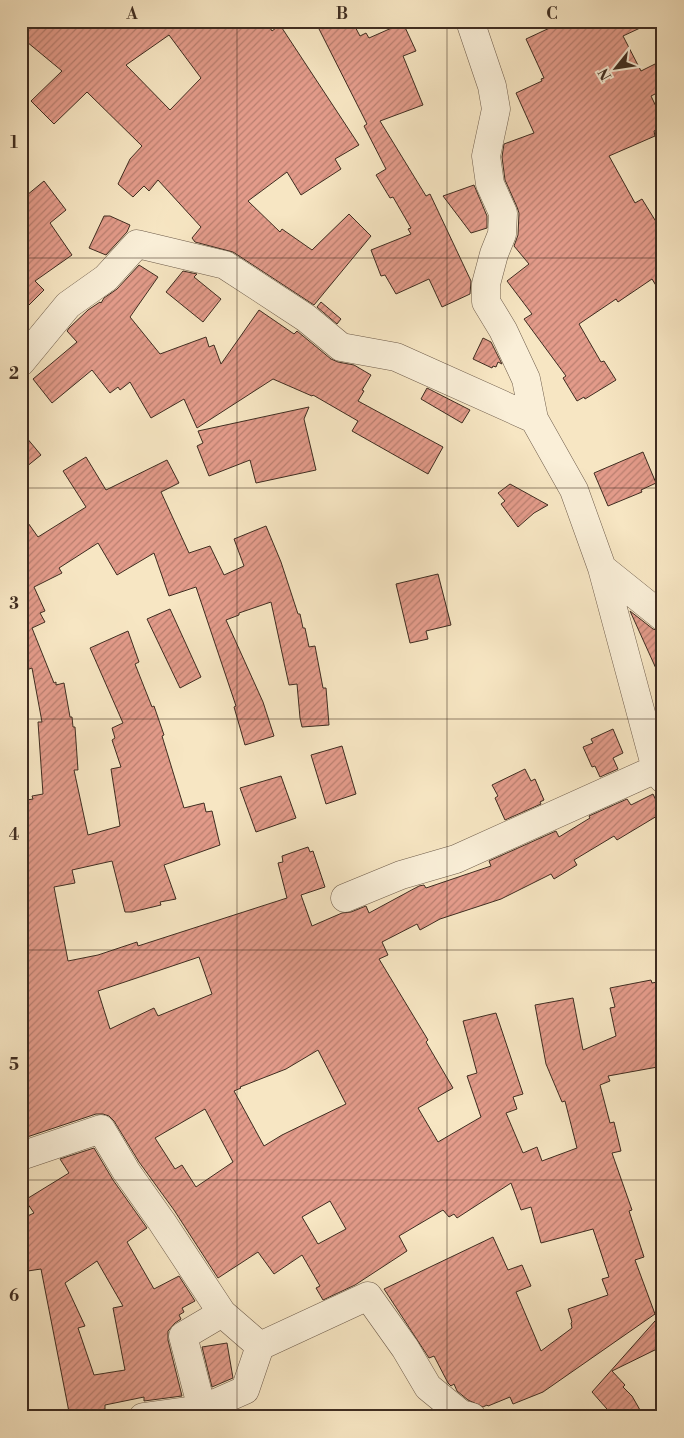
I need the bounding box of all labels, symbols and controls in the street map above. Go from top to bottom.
text: A [125,4,138,24]
text: B [336,4,348,24]
text: C [546,4,558,24]
north arrow [592,42,642,92]
text: N [595,65,616,83]
text: 1 [10,133,18,153]
text: 2 [9,364,19,384]
text: 3 [9,594,19,614]
text: 4 [9,825,20,845]
text: 5 [9,1055,19,1075]
text: 6 [9,1286,19,1306]

